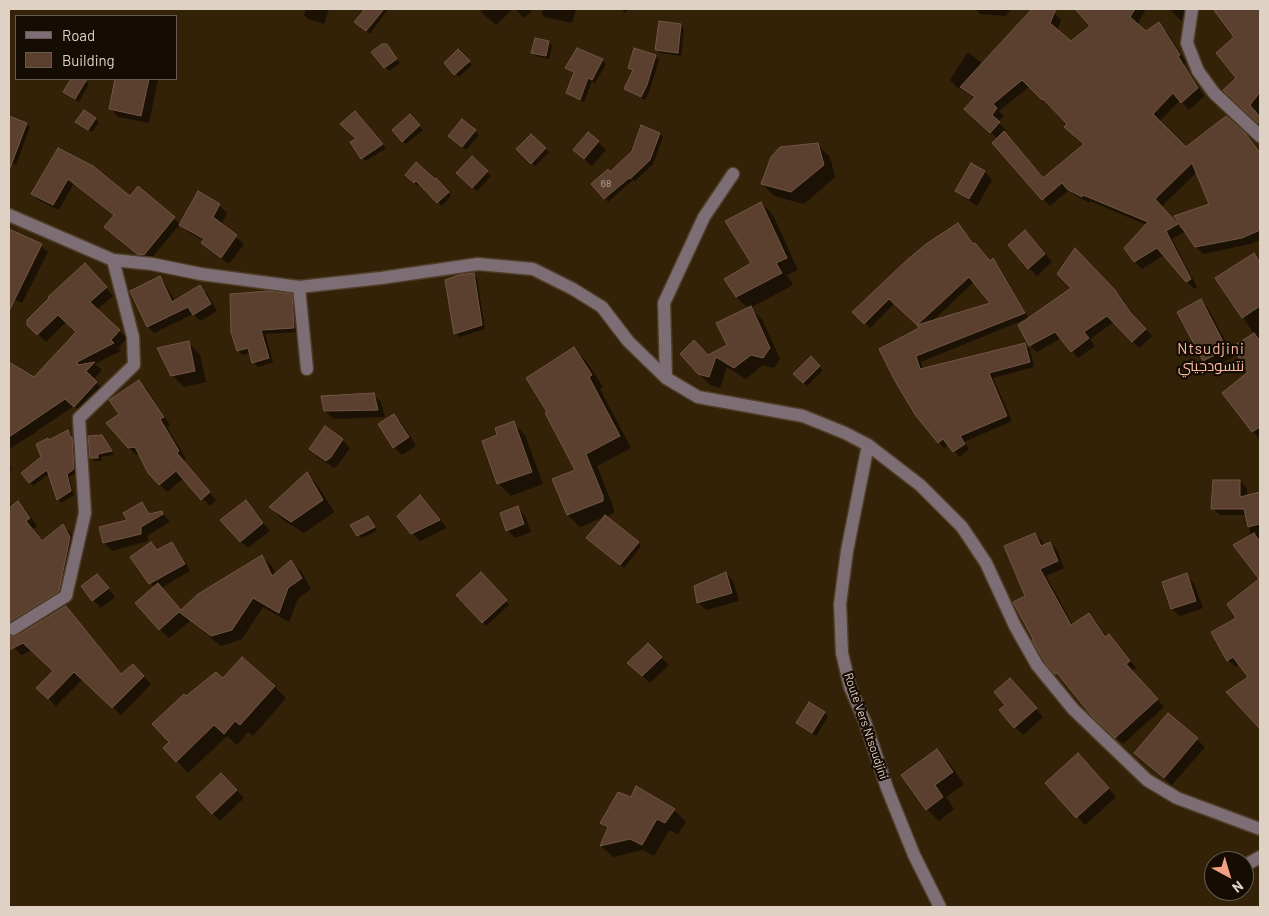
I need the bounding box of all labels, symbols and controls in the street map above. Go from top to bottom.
legend [15,15,178,80]
text: Road [62,26,95,44]
text: Building [62,51,115,69]
house number: 68 [601,178,611,190]
district label: Ntsudjini نتسودجيني [1176,340,1246,375]
street label: Route Vers Ntsoudjini [841,671,891,781]
north arrow [1204,851,1254,901]
text: N [1229,878,1247,897]

